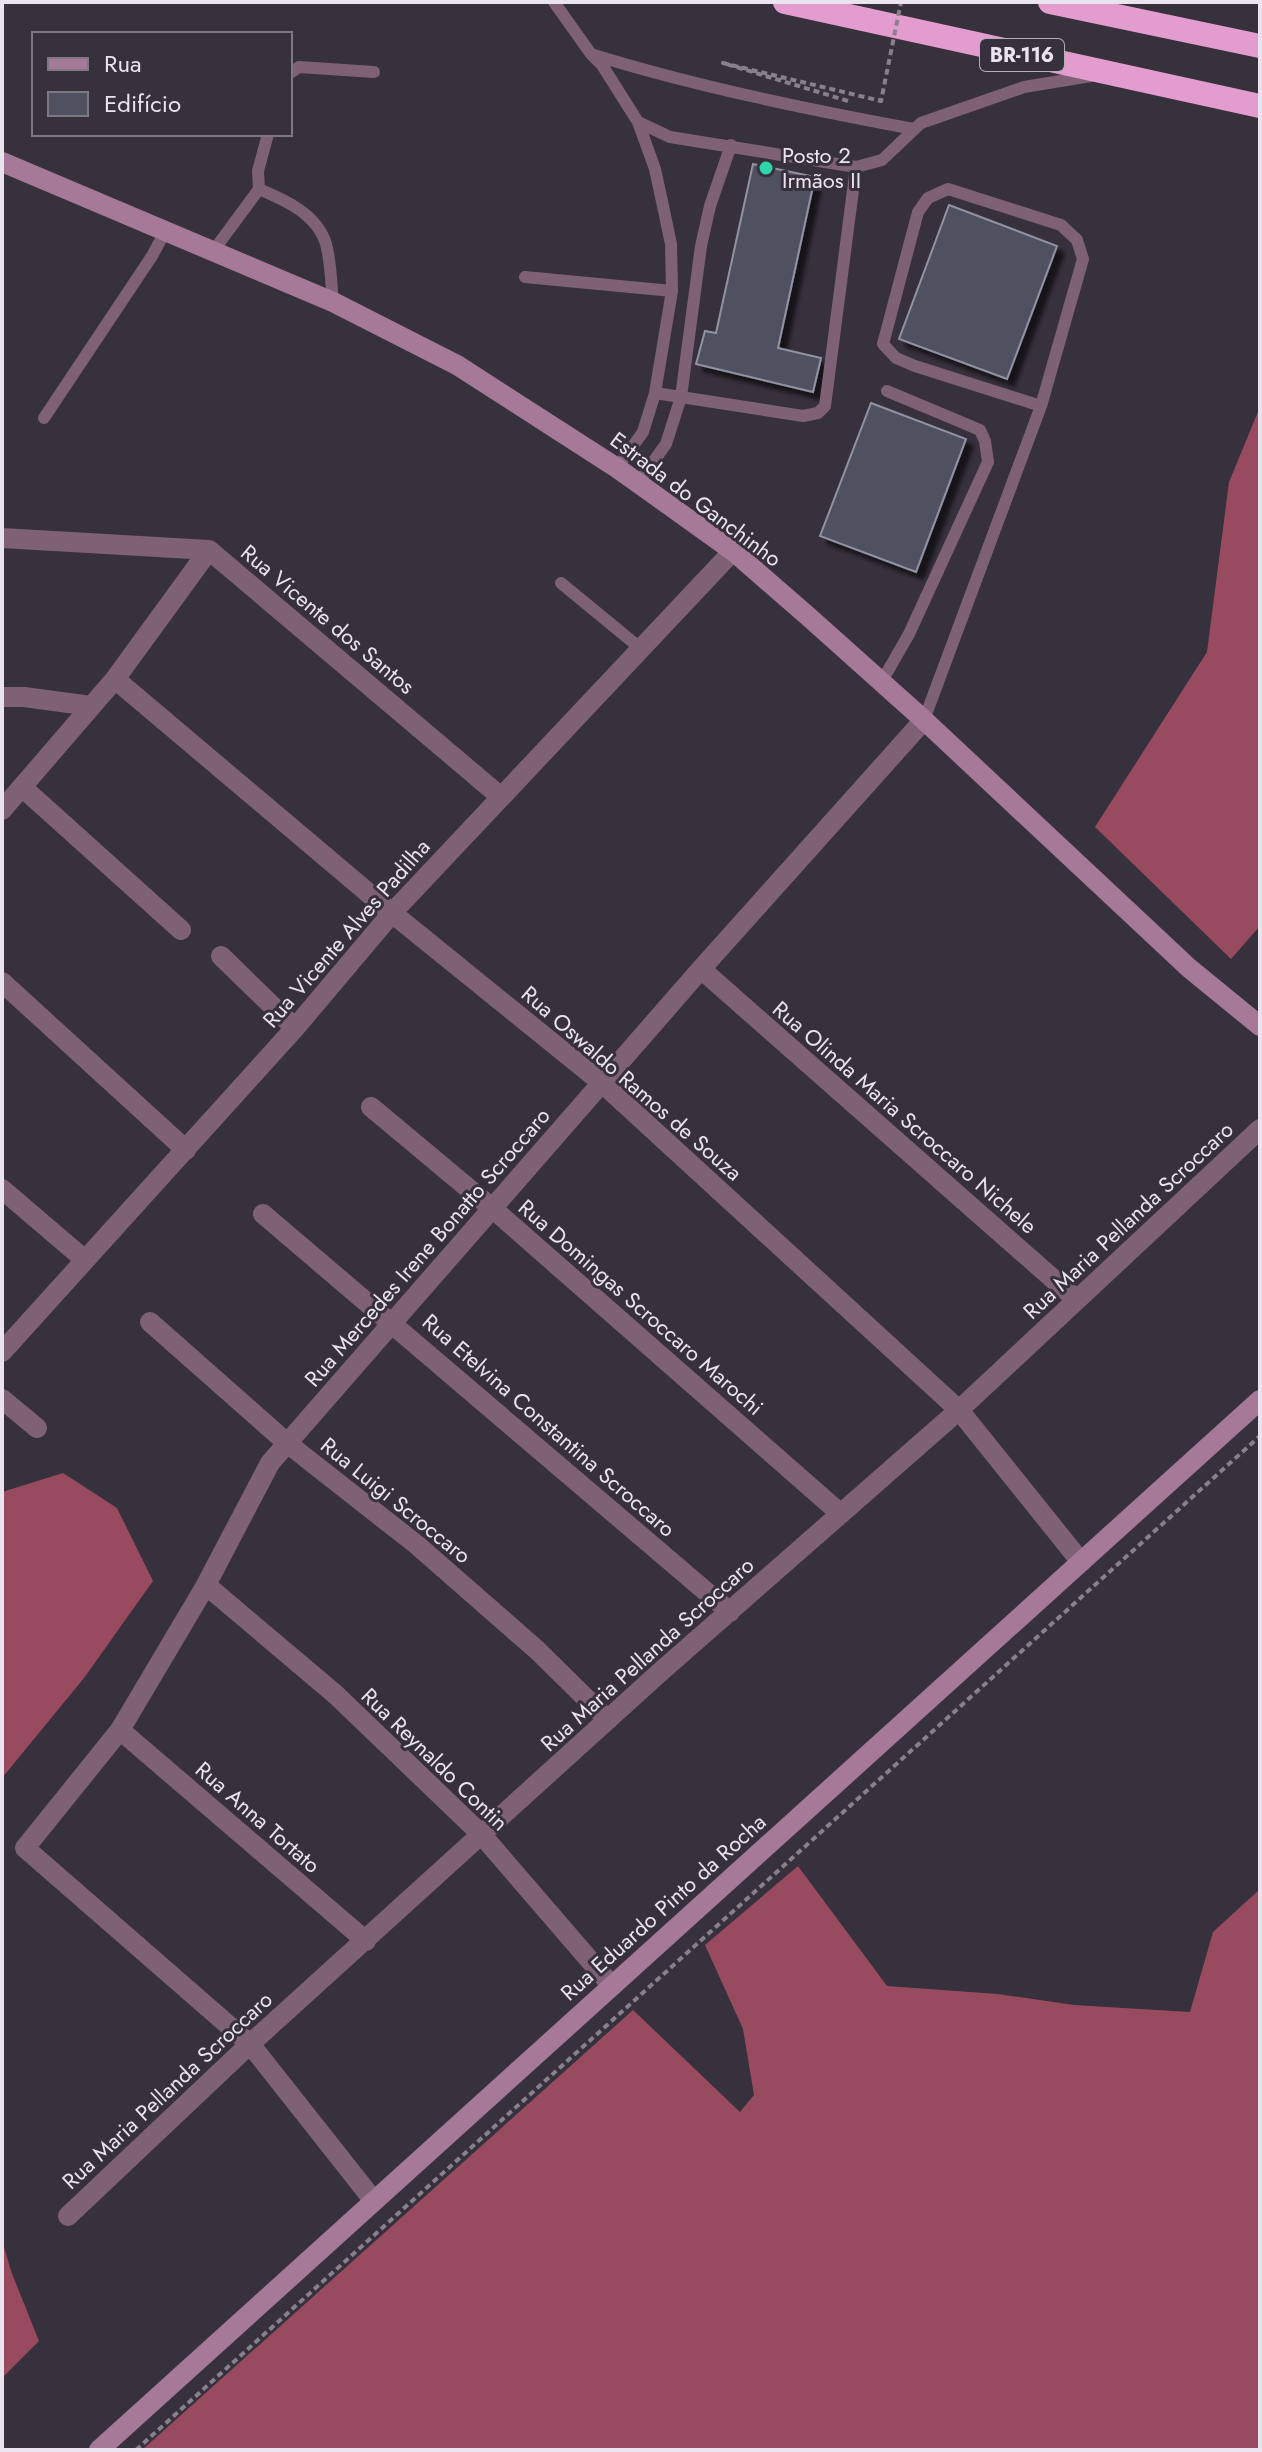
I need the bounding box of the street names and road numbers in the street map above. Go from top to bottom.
road number: BR-116 [980,39,1064,71]
street label: Estrada do Ganchinho [604,424,788,574]
street label: Rua Vicente dos Santos [234,537,422,701]
street label: Rua Vicente Alves Padilha [255,832,437,1034]
street label: Rua Oswaldo Ramos de Souza [515,978,749,1188]
street label: Rua Olinda Maria Scroccaro Nichele [766,993,1044,1241]
street label: Rua Mercedes Irene Bonatto Scroccaro [297,1101,557,1393]
street label: Rua Maria Pellanda Scroccaro [1016,1114,1240,1326]
street label: Rua Domingas Scroccaro Marochi [511,1191,771,1423]
street label: Rua Etelvina Constantina Scroccaro [415,1306,683,1544]
street label: Rua Luigi Scroccaro [314,1429,478,1571]
street label: Rua Maria Pellanda Scroccaro [533,1549,761,1759]
street label: Rua Reynaldo Contin [354,1680,516,1838]
street label: Rua Anna Tortato [188,1754,328,1880]
street label: Rua Eduardo Pinto da Rocha [553,1806,773,2008]
street label: Rua Maria Pellanda Scroccaro [55,1984,279,2196]

